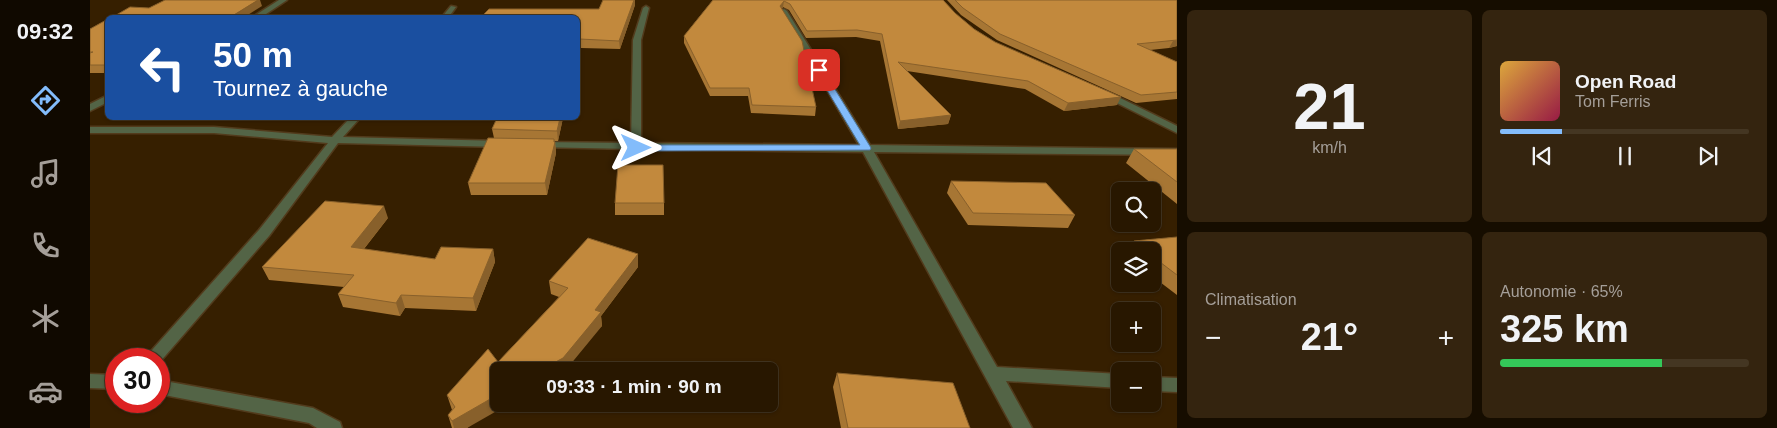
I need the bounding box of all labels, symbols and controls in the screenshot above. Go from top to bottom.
text: 09:32 [17,19,73,44]
icon: left [130,35,195,100]
text: 50 m [213,35,293,74]
pin [798,49,840,91]
icon: arrive [805,56,833,84]
text: 21 [1293,70,1366,143]
text: Open Road [1575,71,1676,92]
text: Tournez à gauche [213,76,388,101]
icon: directions [28,83,63,118]
text: Tom Ferris [1575,93,1651,110]
position arrow [609,121,661,173]
text: km/h [1312,139,1347,156]
icon: previous [1528,142,1556,170]
icon: pause [1611,142,1639,170]
icon: next [1694,142,1722,170]
icon: music [28,156,63,191]
map controls [1111,182,1161,412]
button: search [1111,182,1161,232]
icon: phone [28,228,63,263]
button: layers [1111,242,1161,292]
text: Autonomie · 65% [1500,283,1623,300]
text: Climatisation [1205,291,1297,308]
icon: climate [28,301,63,336]
button: + [1111,302,1161,352]
text: 325 km [1500,308,1629,350]
text: 21° [1301,316,1358,358]
text: − [1205,322,1221,353]
text: + [1438,322,1454,353]
speed limit sign: 30 [105,348,170,413]
button: − [1111,362,1161,412]
icon: car [28,374,63,409]
text: 09:33 · 1 min · 90 m [546,376,722,397]

